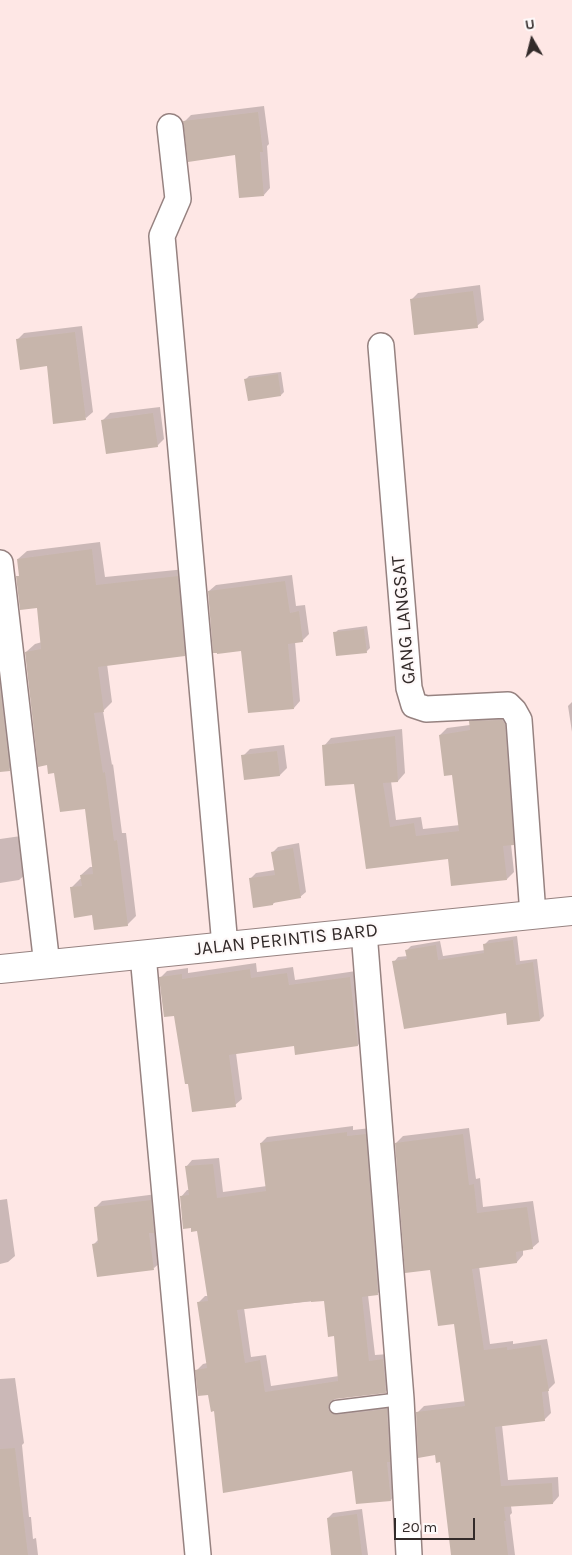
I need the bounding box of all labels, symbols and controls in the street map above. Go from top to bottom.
north arrow [507,15,557,65]
text: U [524,16,536,34]
street label: GANG LANGSAT [387,555,421,685]
street label: JALAN PERINTIS BARD [193,919,379,961]
scale bar [397,1508,478,1540]
text: 20 m [402,1518,437,1536]

